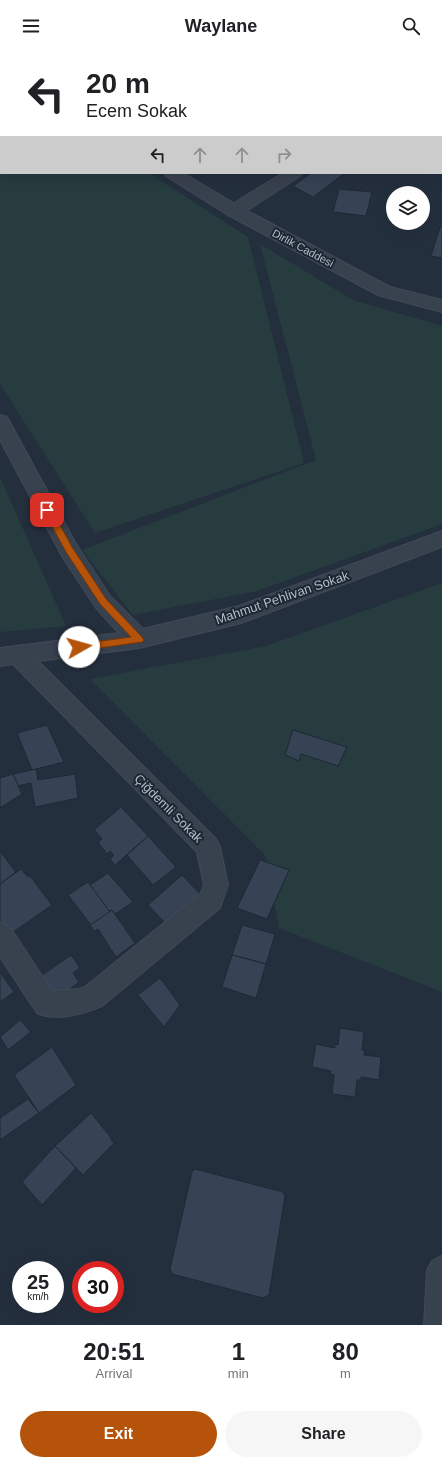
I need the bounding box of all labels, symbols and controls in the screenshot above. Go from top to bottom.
icon: menu [20,15,42,37]
icon: search [400,15,422,37]
text: Waylane [185,16,257,36]
icon: left [20,68,72,120]
text: 20 m [86,68,150,99]
text: Ecem Sokak [86,101,187,121]
icon: left [147,144,169,166]
icon: ahead [189,144,211,166]
icon: ahead [231,144,253,166]
icon: right [273,144,295,166]
map controls [386,186,430,230]
button: layers [386,186,430,230]
street label: Dirlik Caddesi [270,227,336,269]
pin [30,493,64,527]
icon: arrive [36,499,58,521]
street label: Mahmut Pehlivan Sokak [213,567,351,627]
position arrow [58,626,100,668]
street label: Çiğdemli Sokak [131,771,206,846]
speed limit sign: 30 [72,1261,124,1313]
text: 25 [27,1271,49,1293]
text: km/h [27,1291,49,1302]
text: 20:51 [83,1338,145,1365]
text: 1 [232,1338,245,1365]
text: 80 [332,1338,359,1365]
text: Arrival [96,1366,132,1381]
text: min [228,1366,249,1381]
text: m [340,1366,351,1381]
button: Exit [20,1411,217,1457]
button: Share [225,1411,422,1457]

